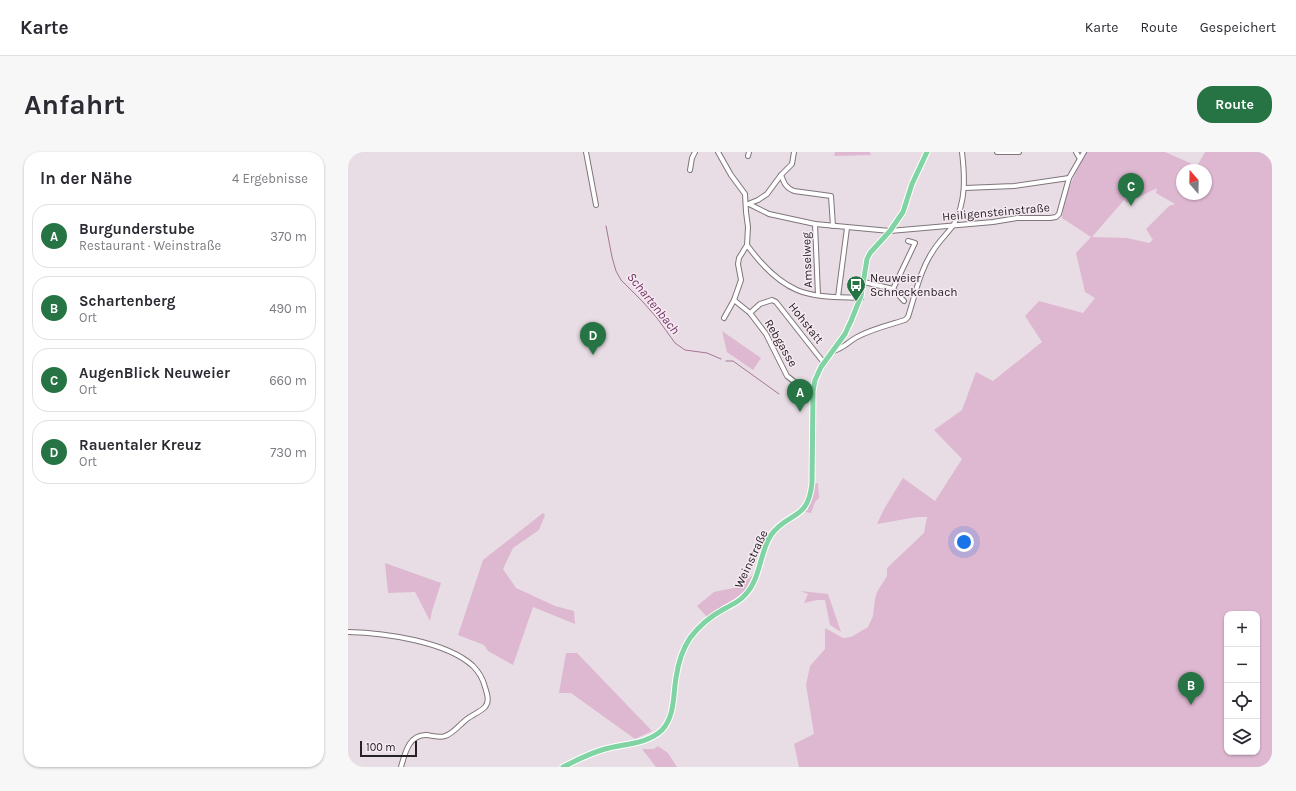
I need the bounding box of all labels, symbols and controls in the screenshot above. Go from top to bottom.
text: Karte [20,17,69,39]
text: Karte [1085,19,1119,36]
text: Route [1141,19,1178,36]
text: Gespeichert [1200,19,1276,36]
button: Route [1197,86,1272,123]
text: Anfahrt [24,88,125,121]
north arrow [1176,164,1212,200]
text: In der Nähe [40,168,132,188]
text: 4 Ergebnisse [232,171,308,186]
pin: C [1118,173,1144,206]
street label: Heiligensteinstraße [942,200,1050,224]
text: Burgunderstube [79,220,195,238]
text: A [50,229,58,244]
text: 370 m [270,229,307,244]
street label: Amselweg [799,232,815,288]
text: Restaurant · Weinstraße [79,238,221,253]
water label: Schartenbach [624,269,683,337]
place label: Neuweier Schneckenbach [870,271,958,299]
bus stop icon: Neuweier Schneckenbach [845,274,867,302]
text: Schartenberg [79,292,175,310]
street label: Hohstatt [786,300,827,347]
text: B [50,301,58,316]
text: 490 m [269,301,307,316]
text: Ort [79,310,97,325]
street label: Rebgasse [762,317,800,369]
pin: D [580,322,606,355]
text: AugenBlick Neuweier [79,364,230,382]
text: C [50,373,58,388]
text: 660 m [269,373,307,388]
pin: A [787,379,813,412]
text: Ort [79,382,97,397]
text: Rauentaler Kreuz [79,436,202,454]
text: D [50,445,58,460]
text: 730 m [270,445,307,460]
text: Ort [79,454,97,469]
street label: Weinstraße [731,528,771,590]
your location [954,532,974,552]
map controls [1224,611,1260,755]
button: + [1224,611,1260,647]
button: − [1224,647,1260,683]
pin: B [1178,672,1204,705]
button: locate [1224,683,1260,719]
button: layers [1224,719,1260,755]
scale bar [360,739,417,758]
text: 100 m [366,741,396,754]

